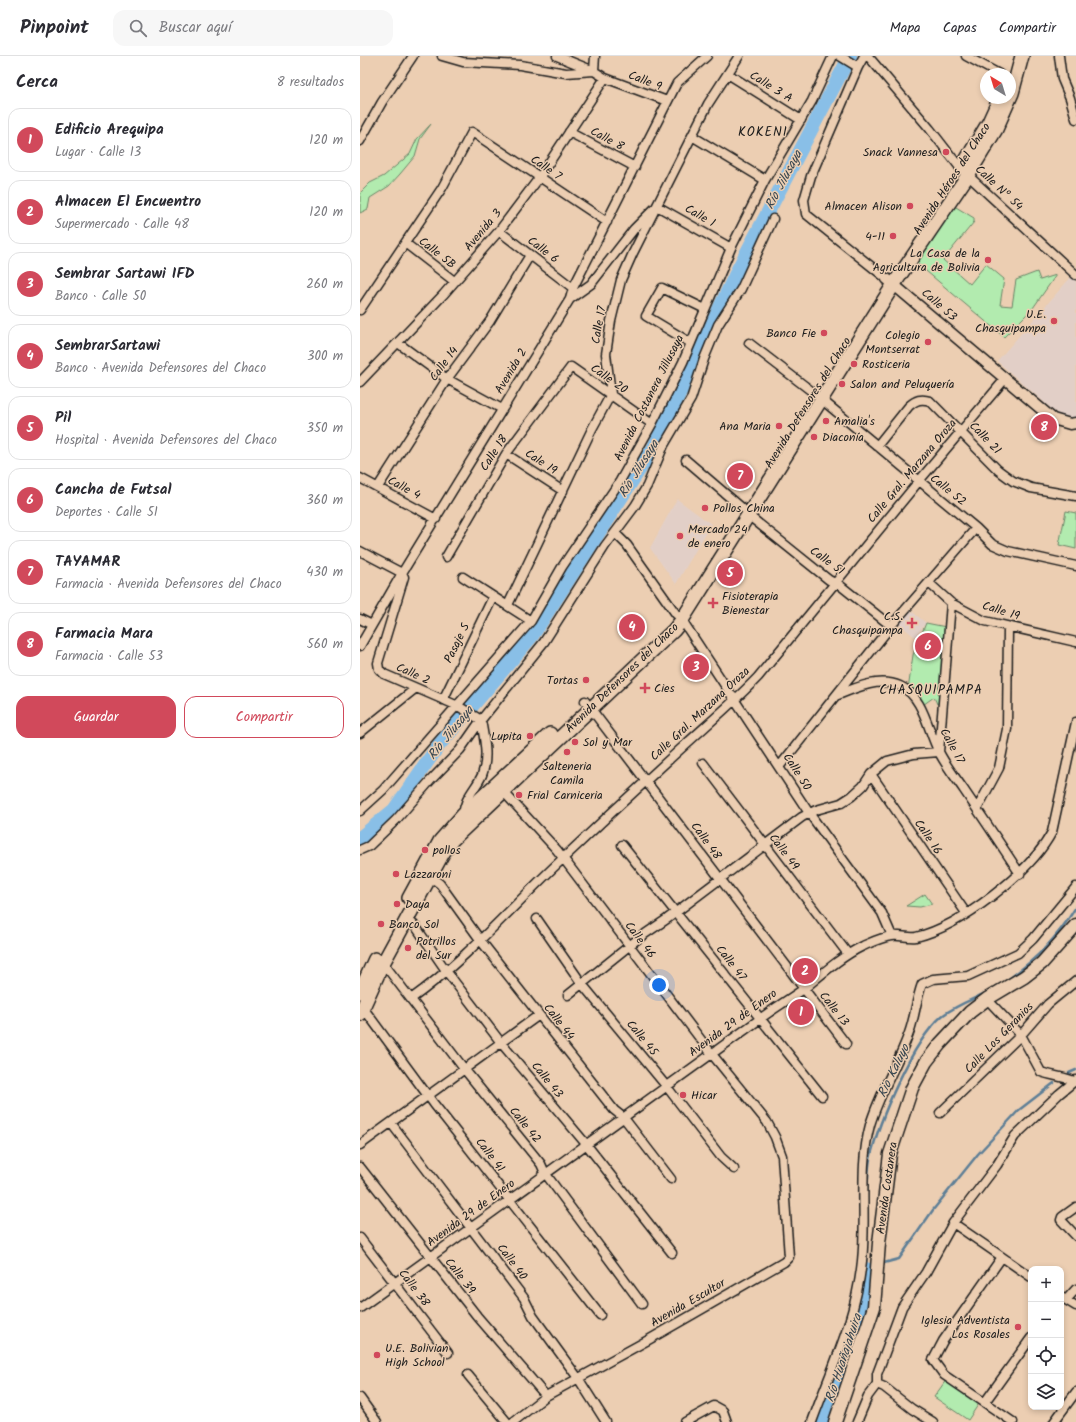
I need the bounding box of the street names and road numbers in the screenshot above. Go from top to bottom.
street label: Calle 9 [625,66,665,96]
street label: Calle 3 A [746,66,796,108]
street label: Avenida Héroes del Chaco [908,119,996,239]
street label: Calle 8 [587,122,628,156]
street label: Calle 7 [526,150,566,186]
street label: Calle Nº 54 [970,160,1028,216]
street label: Calle 1 [681,200,719,233]
street label: Avenida 3 [460,205,507,255]
street label: Calle 5B [414,232,460,274]
street label: Calle 6 [523,232,563,268]
street label: Calle 53 [917,284,961,326]
street label: Calle 17 [586,304,612,345]
street label: Avenida Costanera Jillusaya [609,331,689,465]
street label: Avenida Defensores del Chaco [760,334,856,472]
street label: Calle 14 [425,342,463,385]
street label: Avenida 2 [490,344,532,398]
street label: Calle 20 [586,359,632,399]
street label: Calle Gral. Marzana Oroza [863,414,962,527]
street label: Calle 21 [964,417,1006,459]
street label: Calle 18 [475,430,513,475]
street label: Cale 19 [521,444,561,480]
street label: Calle 52 [926,469,970,511]
street label: Calle 4 [384,471,424,505]
street label: Calle 51 [806,542,849,580]
street label: Calle 19 [980,596,1022,626]
street label: Avenida Defensores del Chaco [561,618,683,738]
street label: Pasaje S [439,619,475,666]
street label: Calle 2 [393,658,433,690]
street label: Calle Gral. Marzana Oroza [646,662,755,766]
street label: Calle 17 [934,725,970,768]
street label: Calle 50 [778,749,816,795]
street label: Calle 16 [909,815,947,859]
street label: Calle 48 [686,818,727,864]
street label: Calle 49 [764,830,804,874]
street label: Calle 46 [620,917,660,963]
street label: Calle 47 [711,941,751,985]
street label: Avenida 29 de Enero [685,984,781,1062]
street label: Calle 13 [814,988,854,1031]
street label: Calle Los Geranios [960,998,1038,1078]
street label: Calle 44 [539,1000,580,1045]
street label: Calle 45 [621,1016,664,1061]
street label: Calle 43 [526,1058,568,1103]
street label: Calle 42 [504,1103,546,1148]
street label: Calle 41 [470,1134,510,1177]
street label: Avenida Costanera [871,1140,903,1235]
street label: Avenida 29 de Enero [423,1174,519,1252]
street label: Calle 40 [492,1240,532,1284]
street label: Calle 39 [440,1254,480,1298]
street label: Calle 38 [393,1265,435,1312]
street label: Avenida Escultor [647,1273,730,1332]

